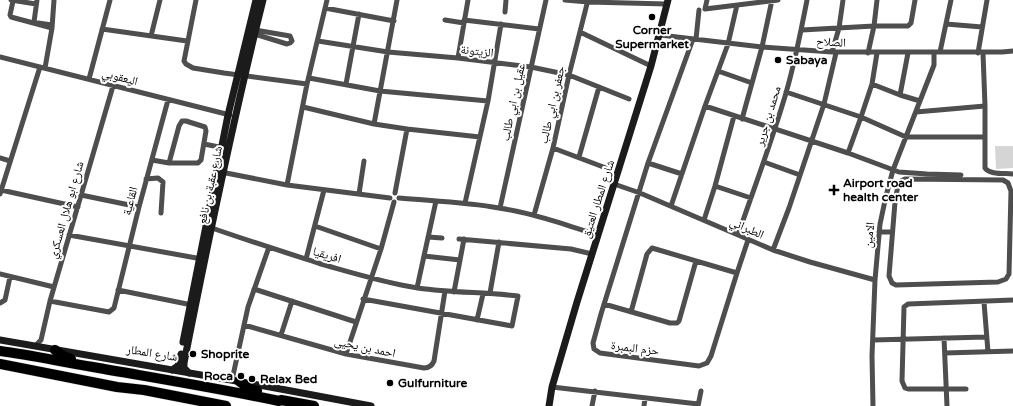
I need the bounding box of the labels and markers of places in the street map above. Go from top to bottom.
marker: Corner Supermarket [647,12,657,22]
place label: Corner Supermarket [615,23,689,52]
place label: Sabaya [786,53,828,68]
marker: Sabaya [773,55,783,65]
place label: Airport road health center [843,176,918,204]
marker: Airport road health center [828,184,840,196]
place label: Shoprite [201,347,250,362]
marker: Shoprite [188,349,198,359]
place label: Roca [204,369,233,383]
marker: Roca [236,371,246,381]
place label: Relax Bed [260,372,317,386]
marker: Relax Bed [247,374,257,384]
place label: Gulfurniture [398,376,467,390]
marker: Gulfurniture [385,378,395,388]

